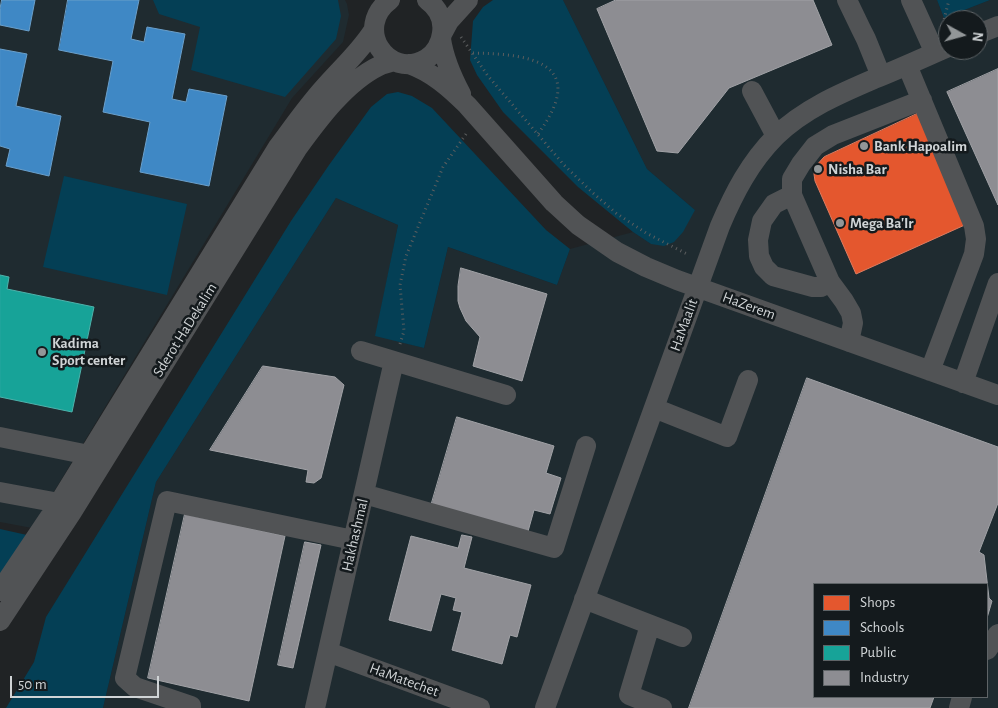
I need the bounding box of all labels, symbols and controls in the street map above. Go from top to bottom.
north arrow [938,10,988,60]
text: N [969,31,984,42]
place label: Bank Hapoalim [874,137,967,155]
marker: Bank Hapoalim [858,140,870,152]
place label: Nisha Bar [828,160,887,178]
marker: Nisha Bar [812,163,824,175]
place label: Mega Ba'Ir [850,214,913,232]
marker: Mega Ba'Ir [834,217,846,229]
street label: Sderot HaDekalim [149,280,221,380]
street label: HaZerem [720,288,778,324]
street label: HaMaalit [666,296,702,354]
place label: Kadima Sport center [52,334,125,369]
marker: Kadima Sport center [36,346,48,358]
street label: Hakhashmal [338,497,372,573]
legend [813,583,988,698]
text: Shops [860,595,895,610]
text: Schools [860,620,904,635]
text: Public [860,645,896,660]
street label: HaMatechet [367,659,441,701]
scale bar [12,666,161,698]
text: Industry [860,670,909,685]
text: 50 m [18,677,47,692]

